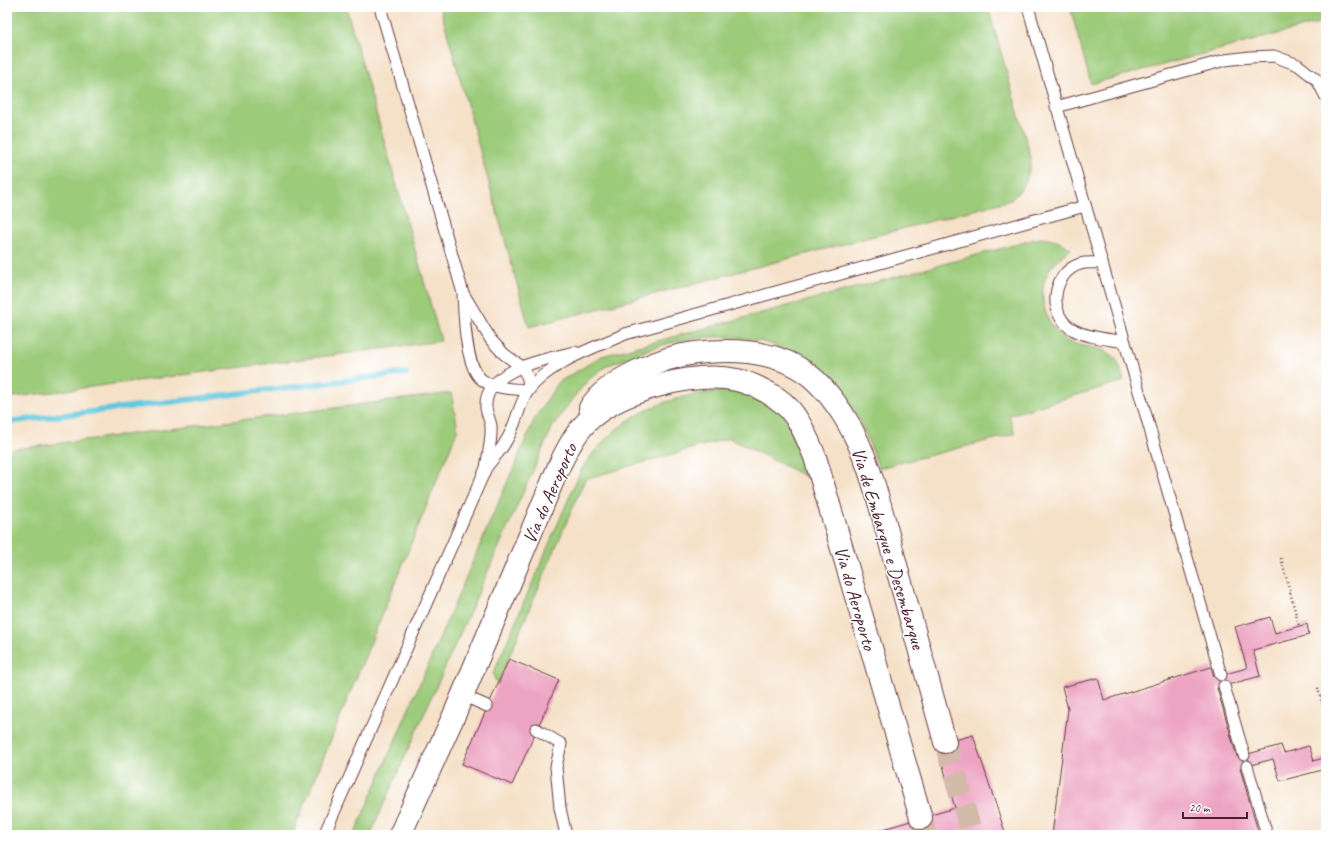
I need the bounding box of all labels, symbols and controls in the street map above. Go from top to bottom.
street label: Via do Aeroporto [517,439,583,547]
street label: Via de Embarque e Desembarque [846,445,931,654]
street label: Via do Aeroporto [829,544,882,654]
scale bar [1183,794,1247,820]
text: 20 m [1189,800,1211,816]

